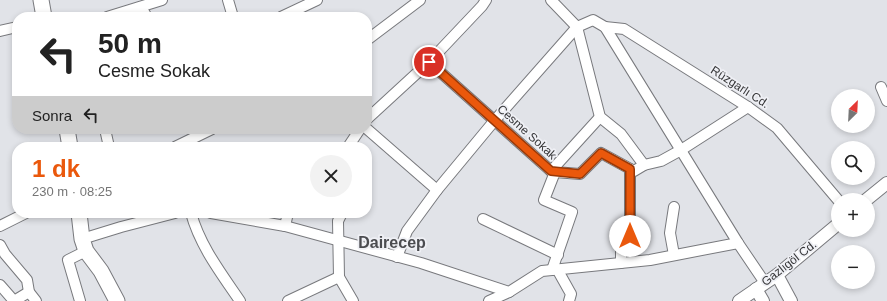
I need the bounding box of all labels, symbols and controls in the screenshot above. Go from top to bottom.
icon: left [32,28,84,80]
text: 50 m [98,28,162,59]
pin [412,45,446,79]
icon: arrive [418,51,440,73]
text: Cesme Sokak [98,61,210,81]
street label: Rüzgarlı Cd. [708,63,772,111]
north arrow [831,89,875,133]
map controls [831,89,875,289]
street label: Cesme Sokak [495,102,560,163]
icon: left [80,104,102,126]
text: Sonra [32,107,72,124]
button: search [831,141,875,185]
text: 1 dk [32,155,80,182]
button: close [310,155,352,197]
text: 230 m · 08:25 [32,184,112,199]
button: + [831,193,875,237]
position arrow [609,215,651,257]
district label: Dairecep [358,234,426,251]
street label: Gazlıgöl Cd. [759,237,819,289]
button: − [831,245,875,289]

